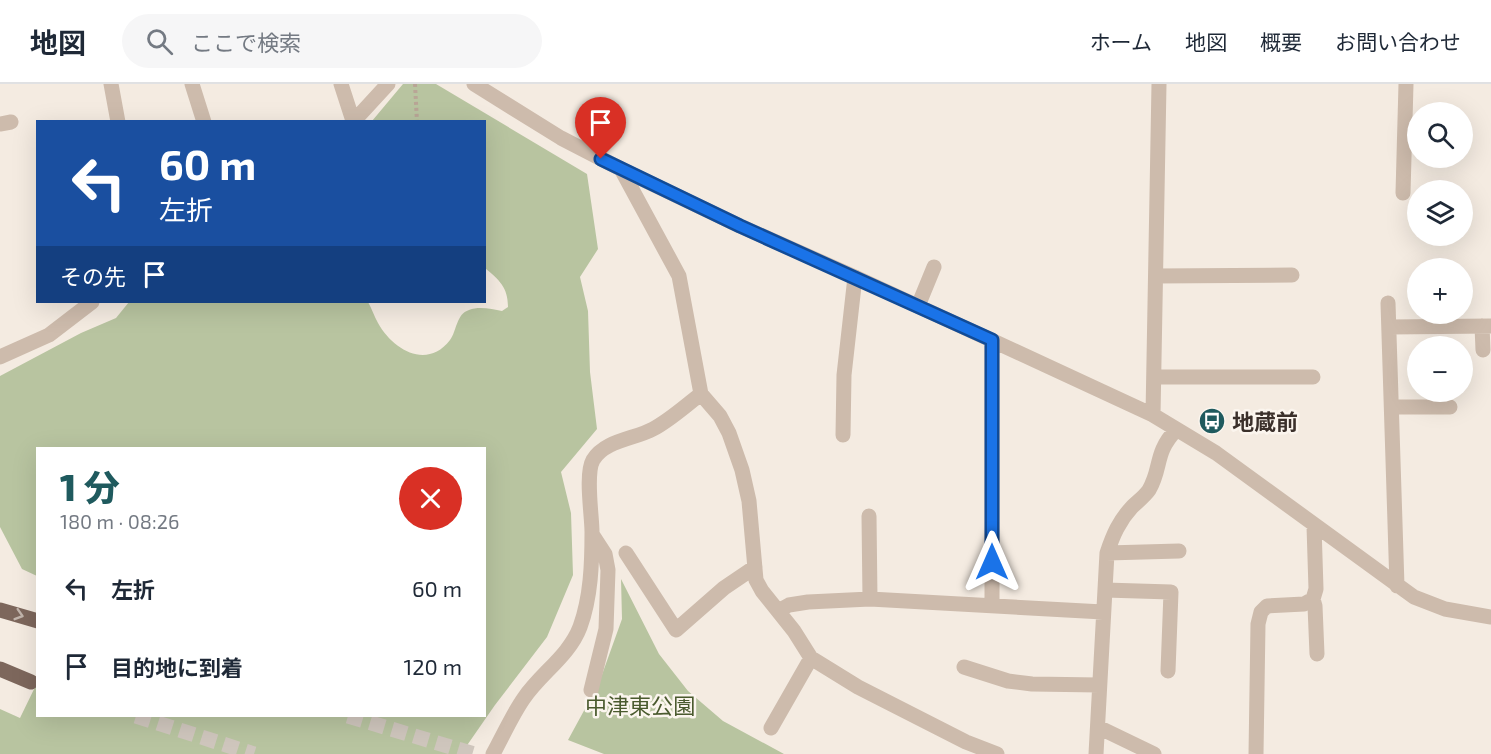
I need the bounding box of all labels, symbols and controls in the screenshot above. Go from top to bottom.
search box [122,14,542,68]
text: 地図 [30,25,86,59]
icon: search [143,25,176,58]
text: ここで検索 [191,29,301,55]
text: ホーム [1090,29,1152,54]
text: 地図 [1185,29,1227,54]
text: 概要 [1260,29,1302,54]
text: お問い合わせ [1335,29,1461,54]
pin [575,97,626,159]
map controls [1407,102,1473,402]
button: search [1407,102,1473,168]
icon: arrive [584,106,617,139]
text: 60 m [159,138,256,188]
icon: left [60,144,138,222]
button: layers [1407,180,1473,246]
text: 左折 [159,193,213,225]
icon: arrive [138,258,171,291]
button: + [1407,258,1473,324]
text: その先 [60,263,126,289]
button: − [1407,336,1473,402]
bus stop icon: 地蔵前 [1197,406,1227,436]
place label: 地蔵前 [1232,408,1298,434]
text: 1 分 [60,465,120,508]
button: close [399,467,462,530]
text: 180 m · 08:26 [60,509,179,533]
position arrow [960,530,1024,594]
icon: left [60,572,93,605]
text: 60 m [412,575,462,601]
text: 左折 [111,576,155,602]
one-way arrow [13,608,24,620]
icon: arrive [60,650,93,683]
text: 120 m [403,653,462,679]
text: 目的地に到着 [111,654,243,680]
park label: 中津東公園 [585,692,695,718]

